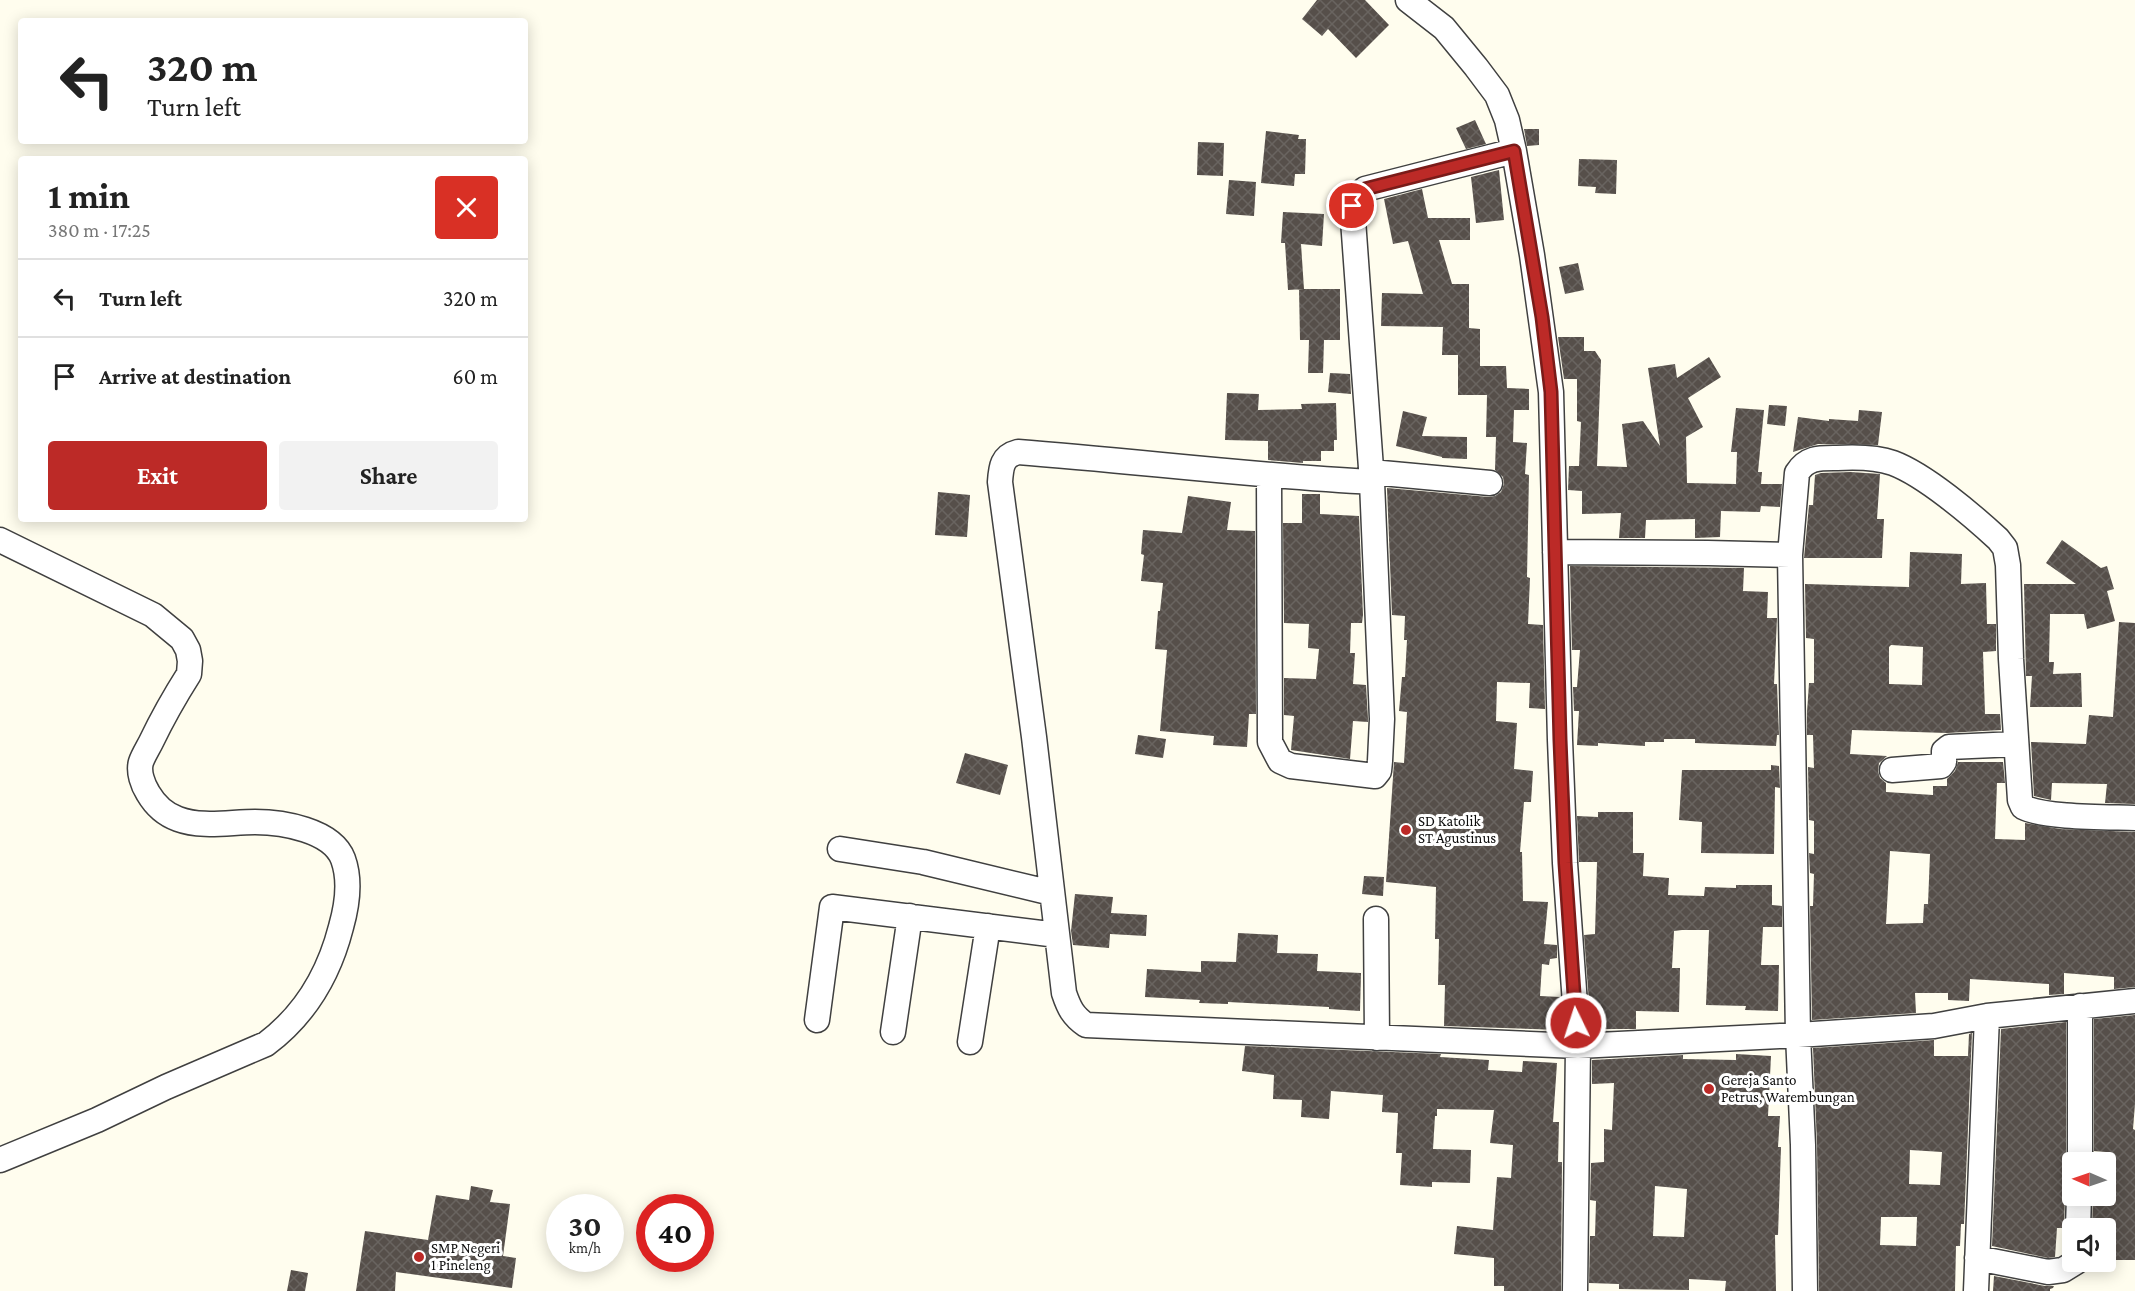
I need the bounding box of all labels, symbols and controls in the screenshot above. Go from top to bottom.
icon: left [48,42,126,120]
text: 320 m [147,43,258,90]
text: Turn left [147,92,241,122]
text: 1 min [48,176,130,216]
button: close [435,176,498,239]
pin [1326,180,1377,231]
icon: arrive [1335,189,1368,222]
text: 380 m · 17:25 [48,219,151,241]
icon: left [48,282,81,315]
text: Turn left [99,286,182,311]
text: 320 m [443,286,498,311]
icon: arrive [48,360,81,393]
text: Arrive at destination [99,364,291,389]
text: 60 m [453,364,498,389]
button: Exit [48,441,267,510]
button: Share [279,441,498,510]
place label: SD Katolik ST Agustinus [1418,813,1496,847]
marker: SD Katolik ST Agustinus [1399,823,1413,837]
position arrow [1544,991,1608,1055]
place label: Gereja Santo Petrus, Warembungan [1721,1072,1855,1106]
marker: Gereja Santo Petrus, Warembungan [1702,1082,1716,1096]
north arrow [2062,1152,2116,1206]
map controls [2062,1152,2116,1272]
speed limit sign: 40 [636,1194,714,1272]
text: 30 [569,1209,601,1242]
button: sound [2062,1218,2116,1272]
place label: SMP Negeri 1 Pineleng [431,1240,500,1274]
text: km/h [569,1240,601,1256]
marker: SMP Negeri 1 Pineleng [412,1250,426,1264]

